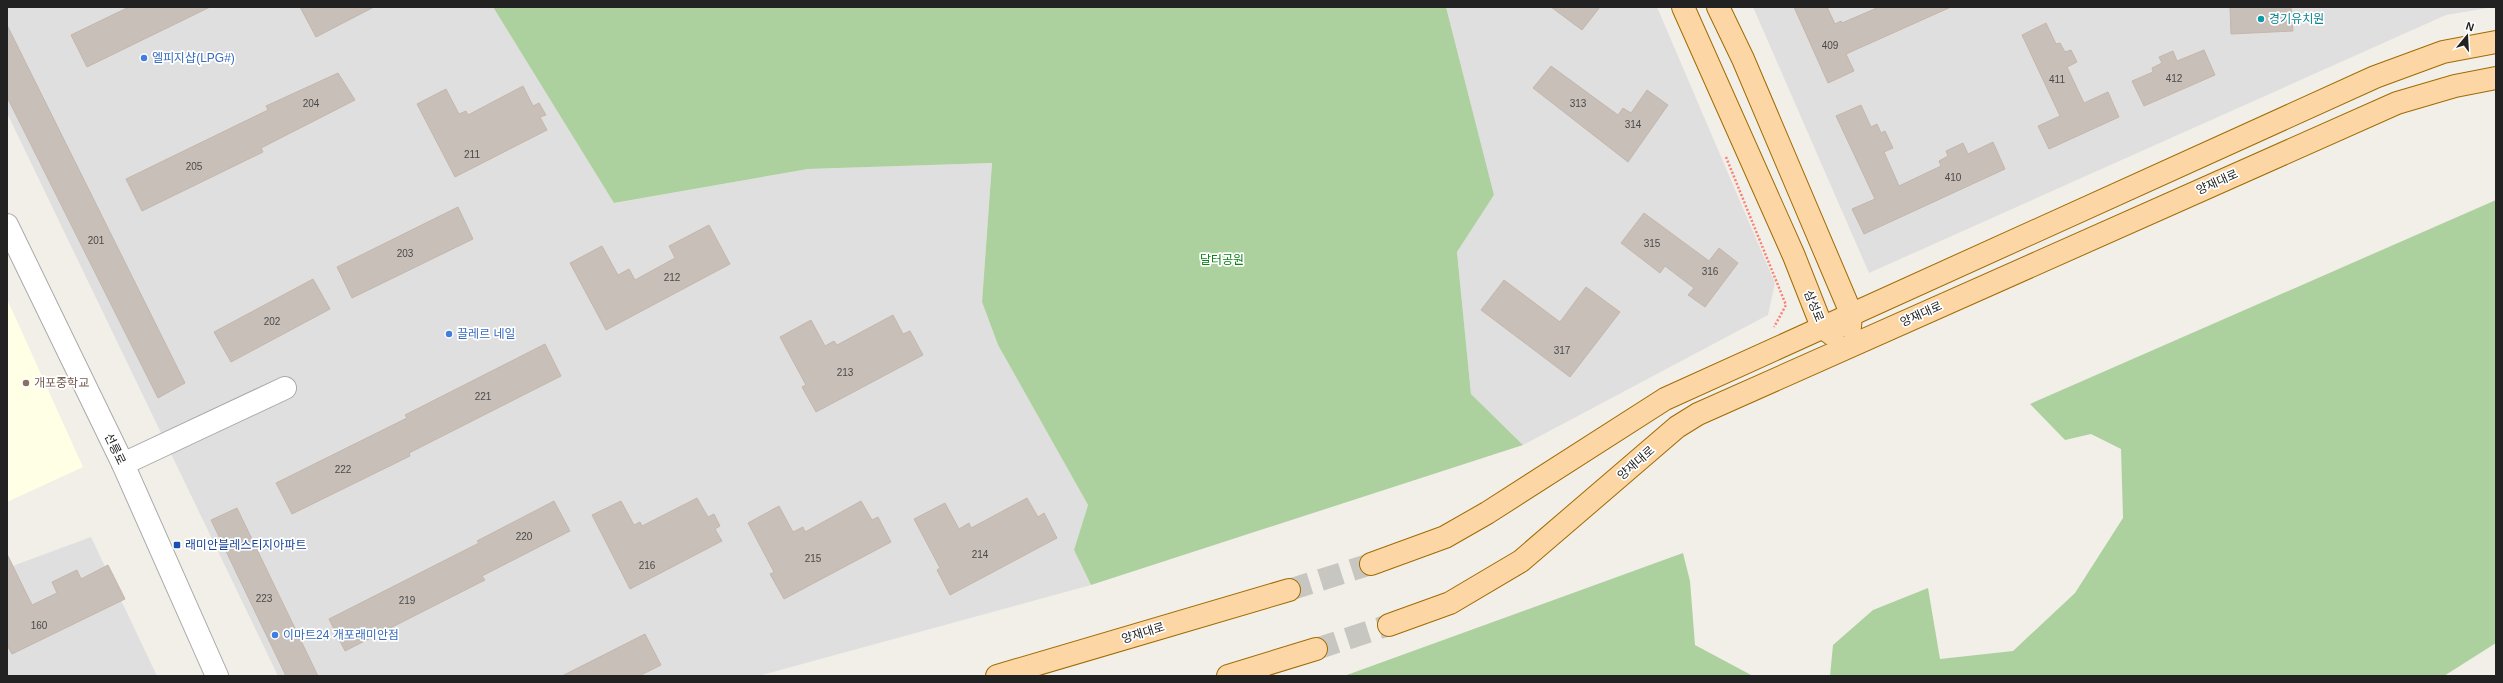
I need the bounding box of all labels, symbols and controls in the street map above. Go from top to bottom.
place label: 경기유치원 [2269,12,2324,26]
marker: 경기유치원 [2256,14,2266,24]
north arrow [2447,16,2487,56]
text: N [2464,20,2476,33]
house number: 409 [1822,40,1839,51]
place label: 엘피지샵(LPG#) [152,51,235,65]
marker: 엘피지샵(LPG#) [139,53,149,63]
house number: 412 [2166,73,2183,84]
house number: 411 [2049,74,2065,85]
house number: 204 [303,98,320,109]
house number: 313 [1570,98,1587,109]
house number: 314 [1625,119,1642,130]
house number: 211 [464,149,480,160]
house number: 205 [186,161,203,172]
street label: 양재대로 [2194,167,2240,197]
house number: 410 [1945,172,1962,183]
house number: 201 [88,235,105,246]
house number: 315 [1644,238,1661,249]
house number: 203 [397,248,414,259]
park label: 달터공원 [1200,253,1244,267]
house number: 316 [1702,266,1719,277]
house number: 212 [664,272,681,283]
street label: 삼성로 [1801,288,1827,324]
street label: 양재대로 [1898,299,1944,329]
house number: 202 [264,316,281,327]
place label: 끌레르 네일 [457,327,516,341]
marker: 끌레르 네일 [444,329,454,339]
house number: 317 [1554,345,1571,356]
house number: 213 [837,367,854,378]
place label: 개포중학교 [34,376,89,390]
marker: 개포중학교 [21,378,31,388]
house number: 221 [475,391,492,402]
street label: 선릉로 [101,431,129,467]
street label: 양재대로 [1615,443,1657,483]
house number: 222 [335,464,352,475]
house number: 220 [516,531,533,542]
place label: 래미안블레스티지아파트 [185,538,306,552]
marker: 래미안블레스티지아파트 [172,540,182,550]
house number: 214 [972,549,989,560]
house number: 215 [805,553,822,564]
house number: 216 [639,560,656,571]
house number: 223 [256,593,273,604]
house number: 219 [399,595,416,606]
house number: 160 [31,620,48,631]
street label: 양재대로 [1120,620,1166,646]
place label: 이마트24 개포래미안점 [283,628,399,642]
marker: 이마트24 개포래미안점 [270,630,280,640]

